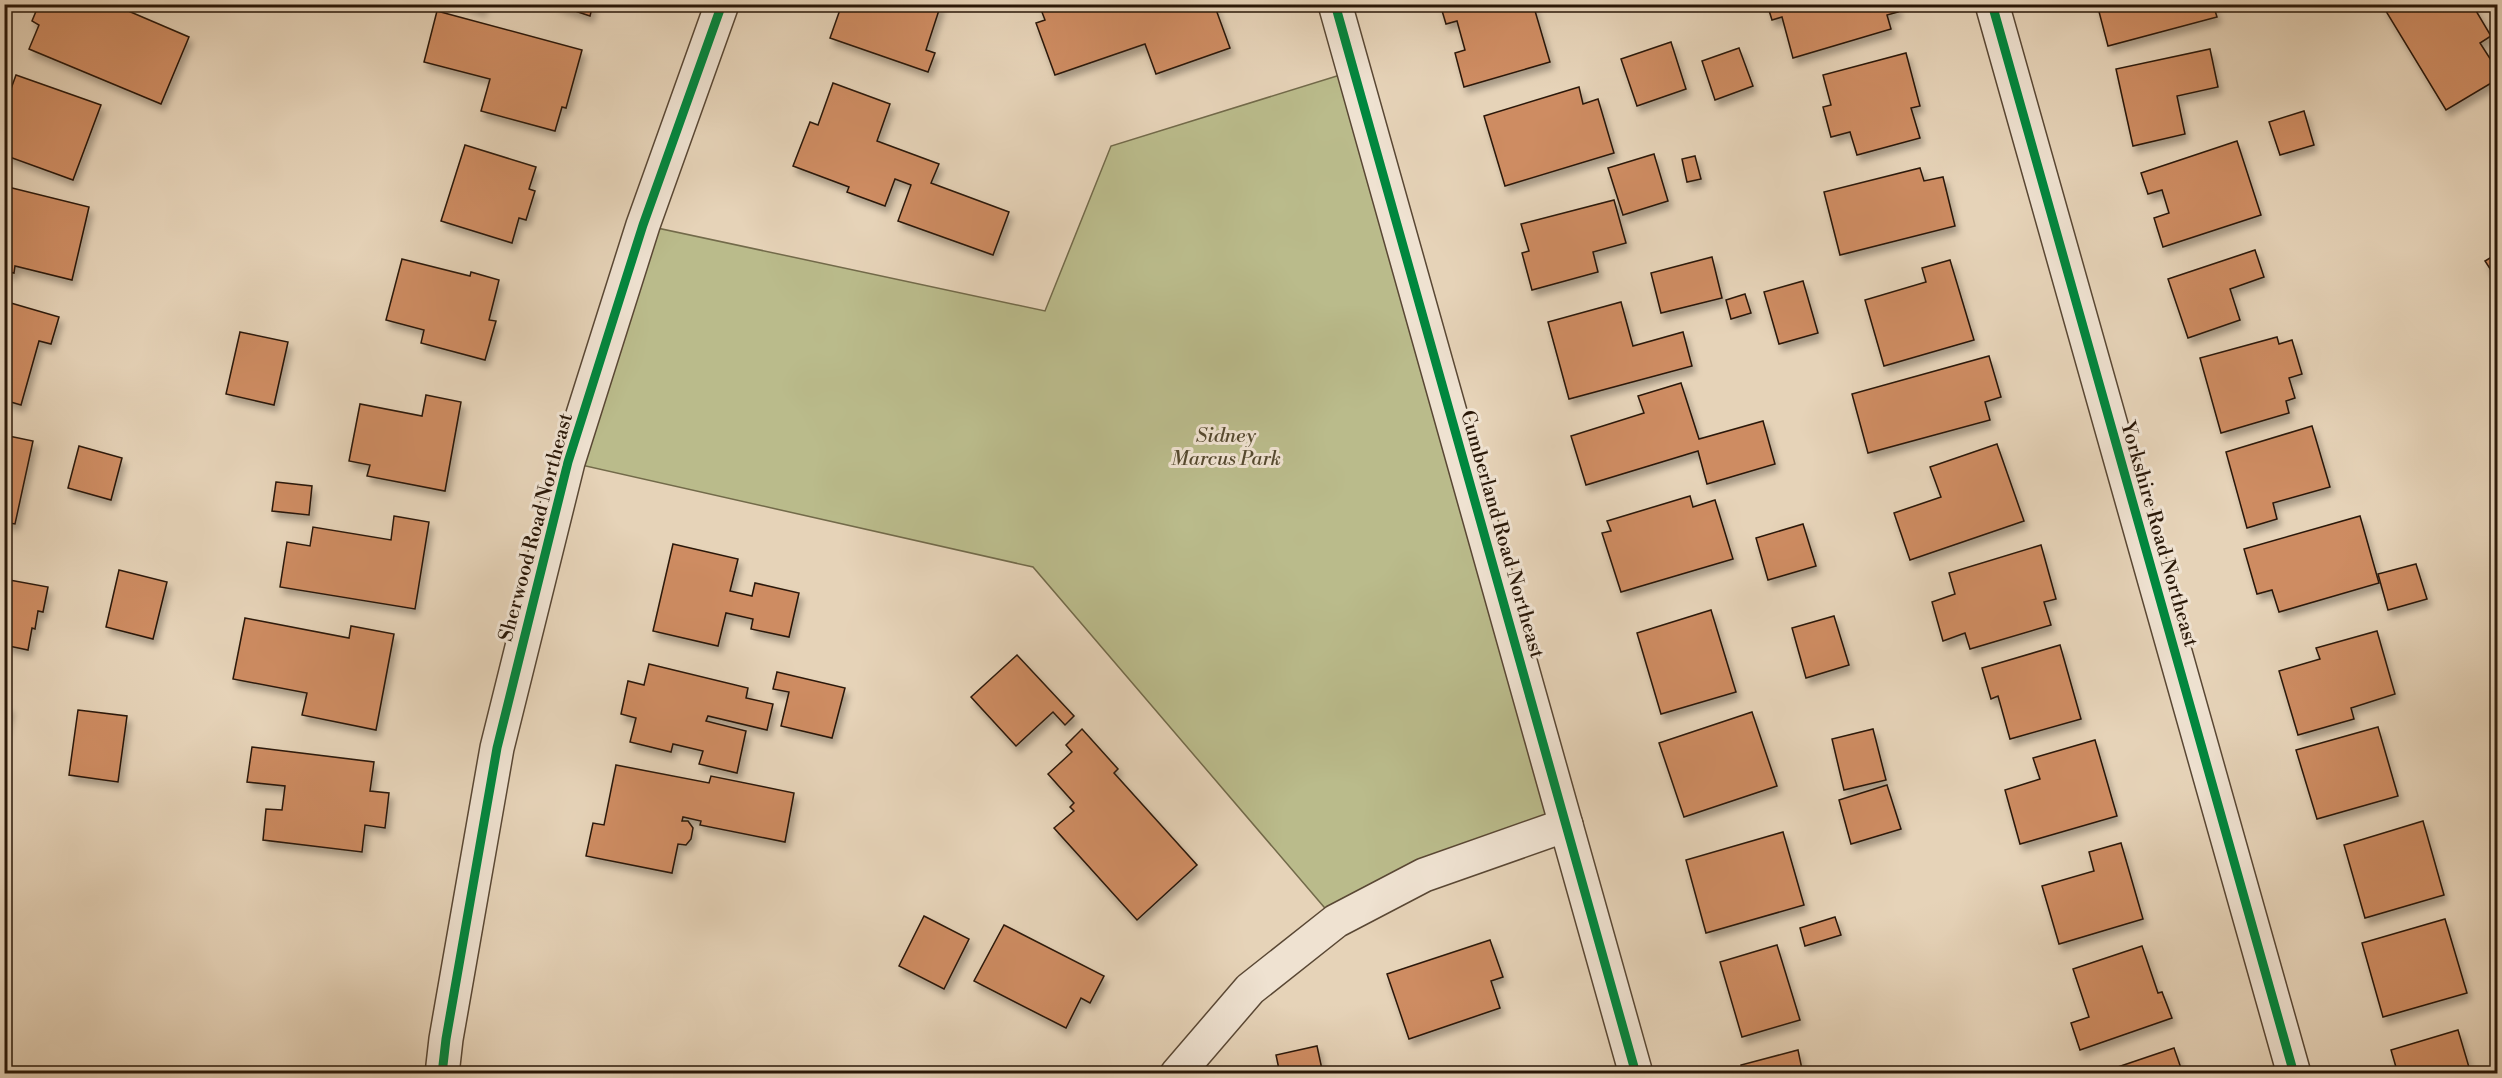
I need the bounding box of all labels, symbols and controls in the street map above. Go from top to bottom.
street label: Cumberland Road Northeast [1454,407,1549,661]
street label: Sherwood Road Northeast [494,410,579,644]
street label: Yorkshire Road Northeast [2114,418,2203,650]
park label: Sidney Marcus Park [1171,424,1281,472]

